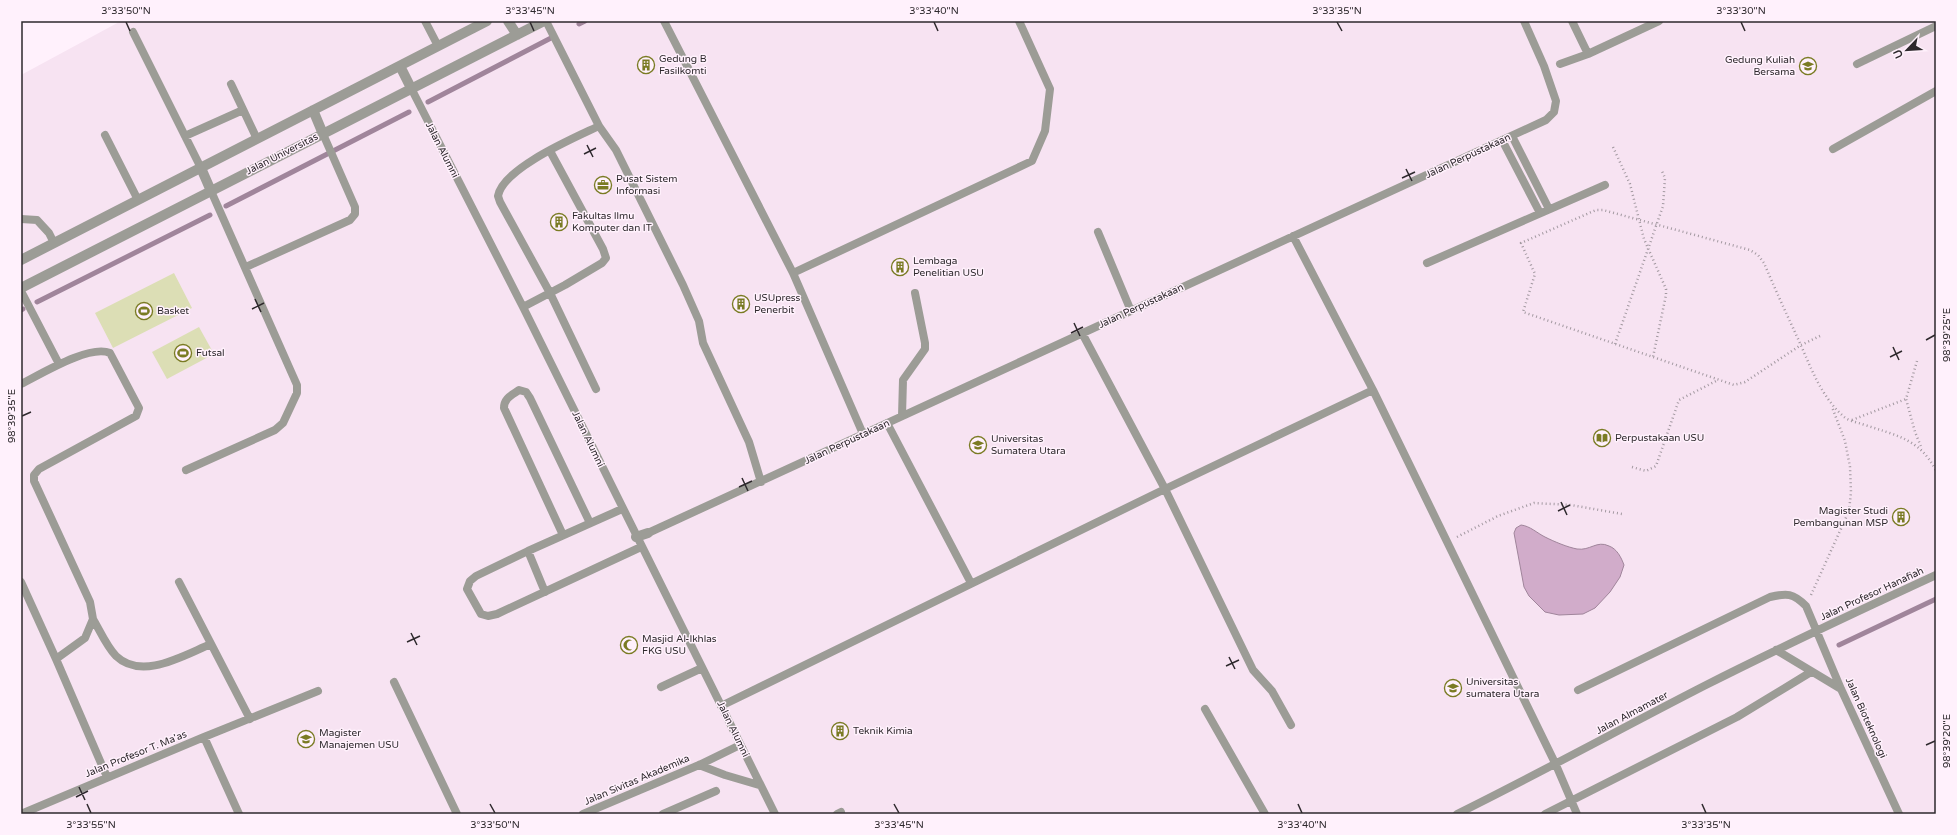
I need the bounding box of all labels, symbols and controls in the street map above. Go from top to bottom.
text: 3°33'50"N [101,5,151,17]
text: 3°33'45"N [505,5,555,17]
text: 3°33'40"N [909,5,959,17]
text: 3°33'35"N [1312,5,1362,17]
text: 3°33'30"N [1716,5,1766,17]
north arrow [1887,30,1927,70]
text: U [1891,47,1906,61]
place label: Gedung B Fasilkomti [659,53,707,77]
place label: Gedung Kuliah Bersama [1725,54,1795,78]
building icon: Gedung B Fasilkomti [636,55,656,75]
school or university icon: Gedung Kuliah Bersama [1798,56,1818,76]
street label: Jalan Alumni [423,120,461,180]
street label: Jalan Universitas [244,131,320,177]
street label: Jalan Perpustakaan [1424,131,1512,181]
place label: Pusat Sistem Informasi [616,173,677,197]
office icon: Pusat Sistem Informasi [593,175,613,195]
place label: Fakultas Ilmu Komputer dan IT [572,210,652,234]
building icon: Fakultas Ilmu Komputer dan IT [549,212,569,232]
place label: Lembaga Penelitian USU [913,255,984,279]
building icon: Lembaga Penelitian USU [890,257,910,277]
street label: Jalan Perpustakaan [1097,281,1185,331]
place label: USUpress Penerbit [754,292,801,316]
building icon: USUpress Penerbit [731,294,751,314]
sports icon: Basket [134,301,154,321]
place label: Basket [157,305,189,317]
text: 98°39'25"E [1941,308,1953,362]
sports icon: Futsal [173,343,193,363]
place label: Futsal [196,347,225,359]
text: 98°39'35"E [6,389,18,443]
street label: Jalan Alumni [569,409,607,469]
street label: Jalan Perpustakaan [803,417,891,467]
library icon: Perpustakaan USU [1592,428,1612,448]
place label: Perpustakaan USU [1615,432,1704,444]
place label: Universitas Sumatera Utara [991,433,1066,457]
school or university icon: Universitas Sumatera Utara [968,435,988,455]
place label: Magister Studi Pembangunan MSP [1793,505,1888,529]
building icon: Magister Studi Pembangunan MSP [1891,507,1911,527]
street label: Jalan Profesor Hanafiah [1818,565,1926,623]
place label: Masjid Al-Ikhlas FKG USU [642,633,717,657]
mosque icon: Masjid Al-Ikhlas FKG USU [619,635,639,655]
place label: Universitas sumatera Utara [1466,676,1539,700]
street label: Jalan Bioteknologi [1843,676,1889,760]
school or university icon: Universitas sumatera Utara [1443,678,1463,698]
street label: Jalan Almamater [1594,689,1670,737]
street label: Jalan Alumni [714,699,752,759]
text: 98°39'20"E [1941,714,1953,768]
building icon: Teknik Kimia [830,721,850,741]
place label: Teknik Kimia [853,725,913,737]
place label: Magister Manajemen USU [319,727,399,751]
street label: Jalan Profesor T. Ma'as [83,728,189,780]
school or university icon: Magister Manajemen USU [296,729,316,749]
street label: Jalan Sivitas Akademika [583,752,691,808]
text: 3°33'55"N [66,819,116,831]
text: 3°33'50"N [470,819,520,831]
text: 3°33'45"N [874,819,924,831]
text: 3°33'40"N [1277,819,1327,831]
text: 3°33'35"N [1681,819,1731,831]

